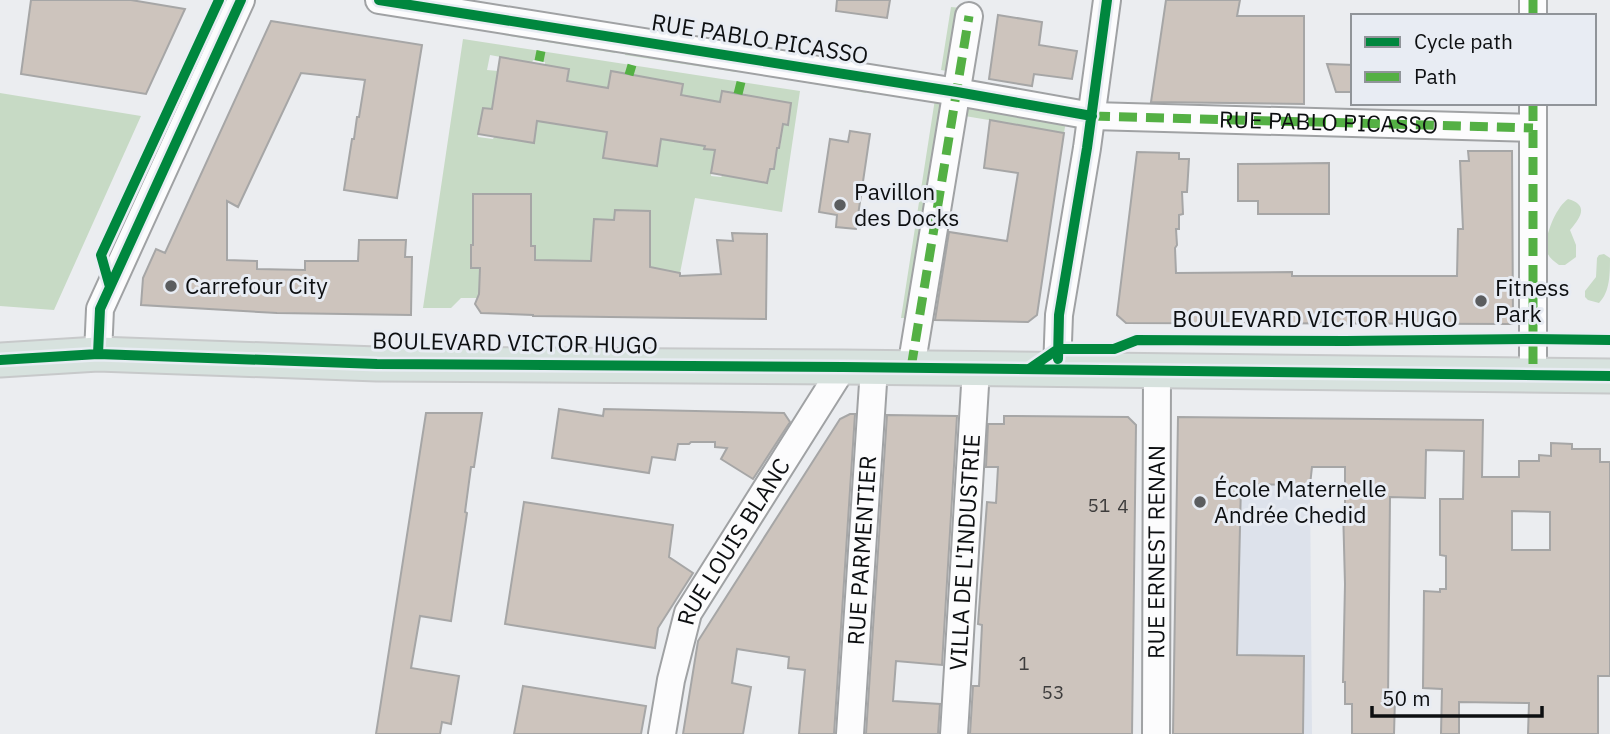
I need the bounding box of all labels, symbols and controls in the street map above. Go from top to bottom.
street label: RUE PABLO PICASSO [650,6,871,70]
legend [1351,14,1596,105]
text: Cycle path [1414,27,1513,55]
text: Path [1414,62,1457,90]
street label: RUE PABLO PICASSO [1219,103,1439,139]
place label: Pavillon des Docks [854,176,960,232]
marker: Pavillon des Docks [832,197,848,213]
place label: Carrefour City [185,270,328,300]
place label: Fitness Park [1495,272,1570,328]
marker: Carrefour City [163,278,179,294]
marker: Fitness Park [1473,293,1489,309]
street label: BOULEVARD VICTOR HUGO [1172,303,1458,333]
street label: BOULEVARD VICTOR HUGO [372,325,658,359]
street label: VILLA DE L'INDUSTRIE [942,433,986,671]
street label: RUE ERNEST RENAN [1140,445,1171,659]
street label: RUE LOUIS BLANC [670,452,796,628]
street label: RUE PARMENTIER [840,455,882,646]
place label: École Maternelle Andrée Chedid [1214,473,1387,529]
house number: 51 [1088,493,1110,517]
house number: 4 [1117,494,1129,518]
marker: École Maternelle Andrée Chedid [1192,494,1208,510]
house number: 1 [1018,651,1030,675]
scale bar [1372,674,1542,718]
house number: 53 [1042,680,1064,704]
text: 50 m [1382,684,1431,712]

